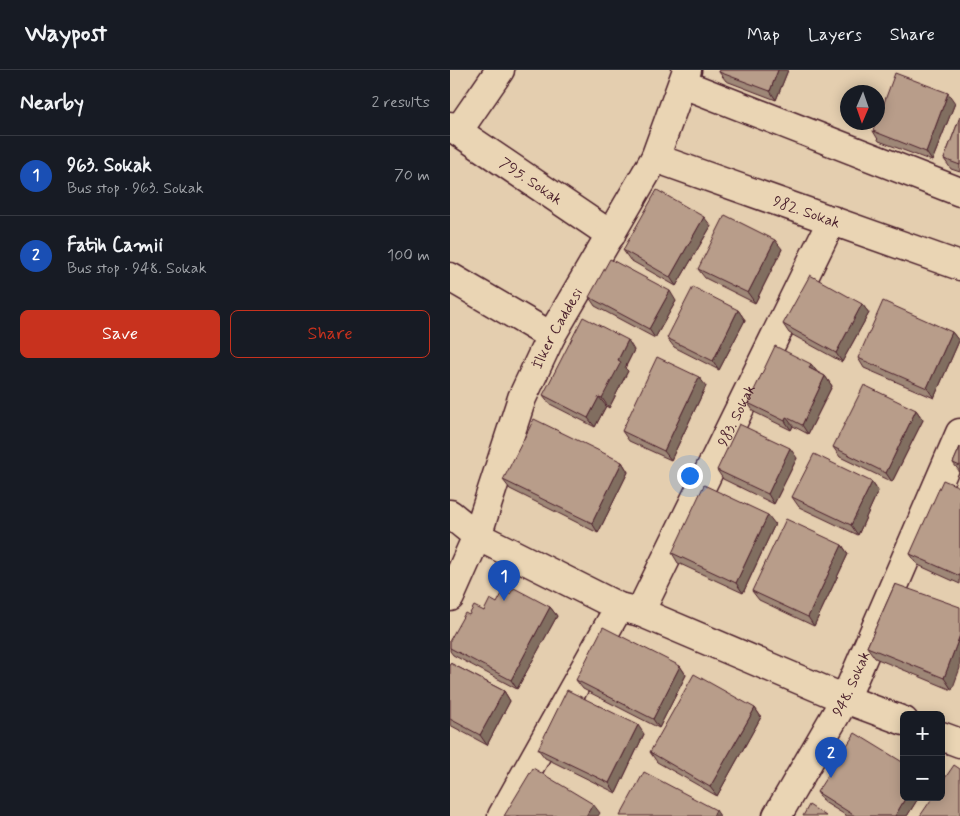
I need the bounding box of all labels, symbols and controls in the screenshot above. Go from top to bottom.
text: Waypost [25,19,107,50]
text: Map [747,23,780,47]
text: Layers [808,23,862,47]
text: Share [890,23,935,47]
north arrow [840,85,885,130]
text: Nearby [20,89,84,117]
text: 2 results [372,92,430,113]
text: 963. Sokak [67,153,152,178]
street label: 795. Sokak [495,153,566,210]
text: 1 [32,165,40,186]
text: 70 m [394,165,430,186]
text: Bus stop · 963. Sokak [67,178,204,199]
street label: 982. Sokak [770,192,843,234]
text: Fatih Camii [67,233,163,258]
text: 2 [32,245,40,266]
text: 100 m [387,245,430,266]
text: Bus stop · 948. Sokak [67,258,207,279]
street label: İlker Caddesi [528,284,588,372]
button: Save [20,310,220,358]
button: Share [230,310,430,358]
street label: 983. Sokak [714,381,761,450]
your location [677,463,703,489]
pin: 1 [488,560,520,601]
street label: 948. Sokak [828,648,876,720]
map controls [900,711,945,801]
button: + [900,711,945,756]
pin: 2 [815,737,847,778]
button: − [900,756,945,801]

